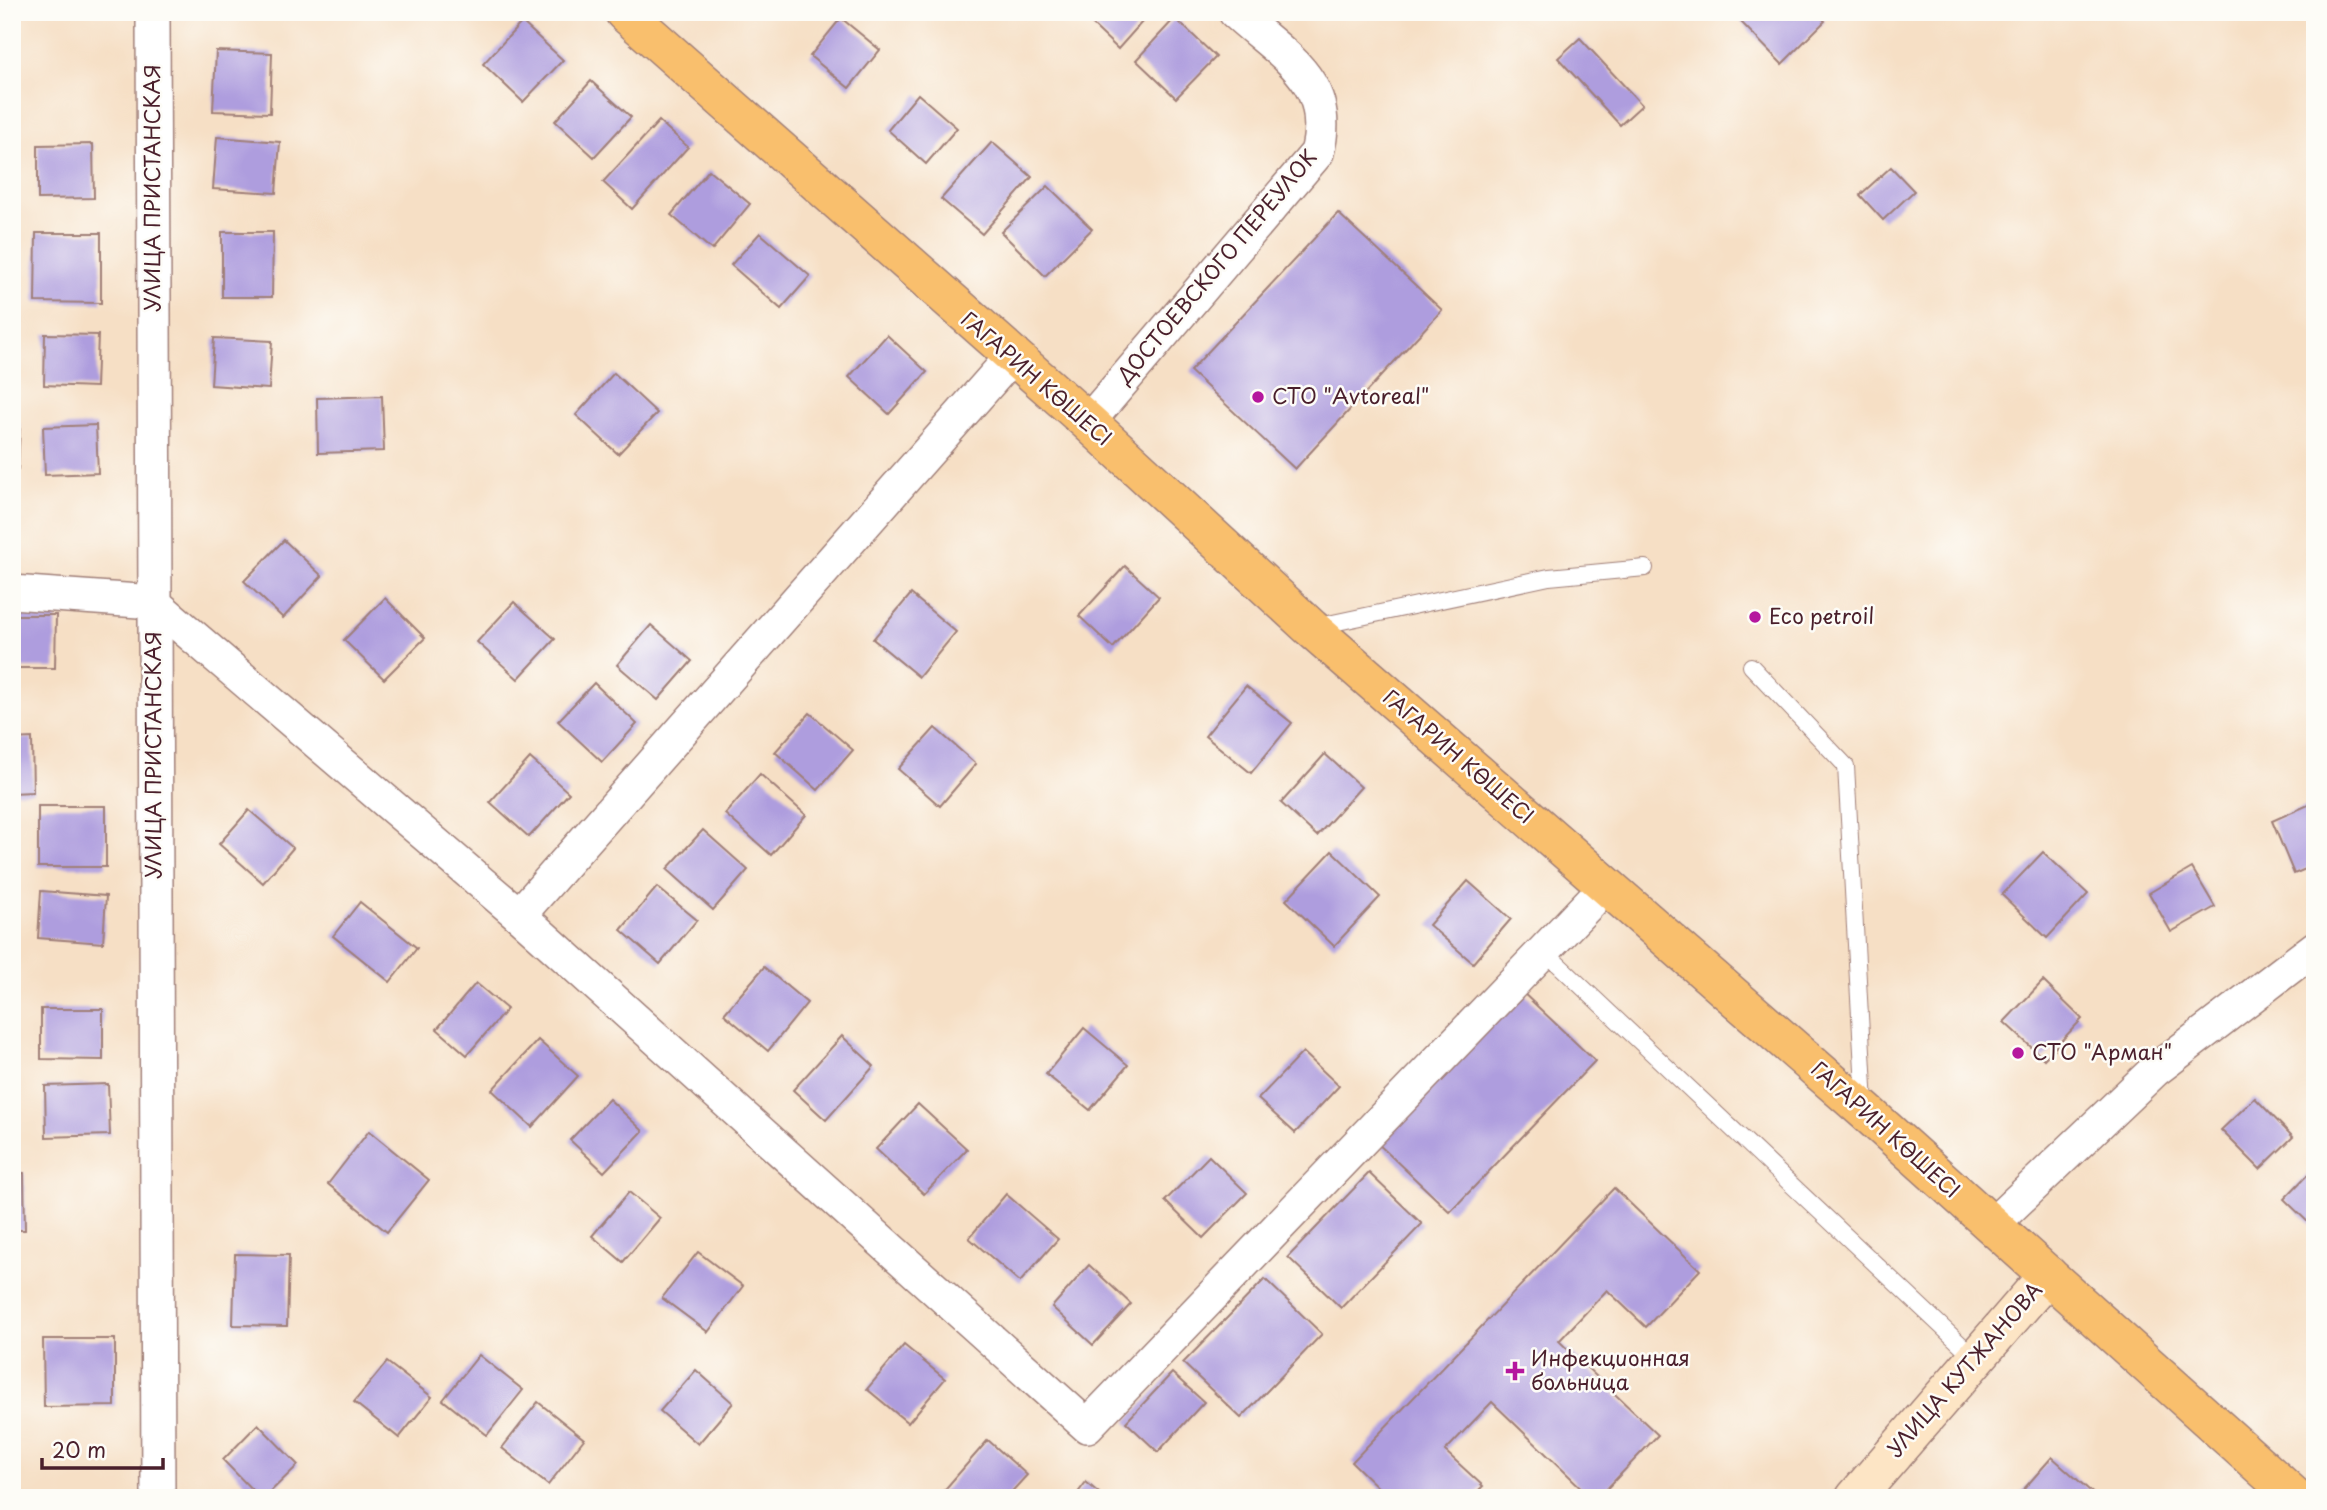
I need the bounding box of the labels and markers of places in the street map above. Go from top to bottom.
place label: СТО "Avtoreal" [1272,379,1429,411]
marker: СТО "Avtoreal" [1250,389,1266,405]
place label: Eco petroil [1769,599,1874,631]
marker: Eco petroil [1747,609,1763,625]
place label: СТО "Арман" [2032,1035,2172,1067]
marker: СТО "Арман" [2010,1045,2026,1061]
place label: Инфекционная больница [1531,1341,1690,1397]
marker: Инфекционная больница [1505,1361,1525,1381]

